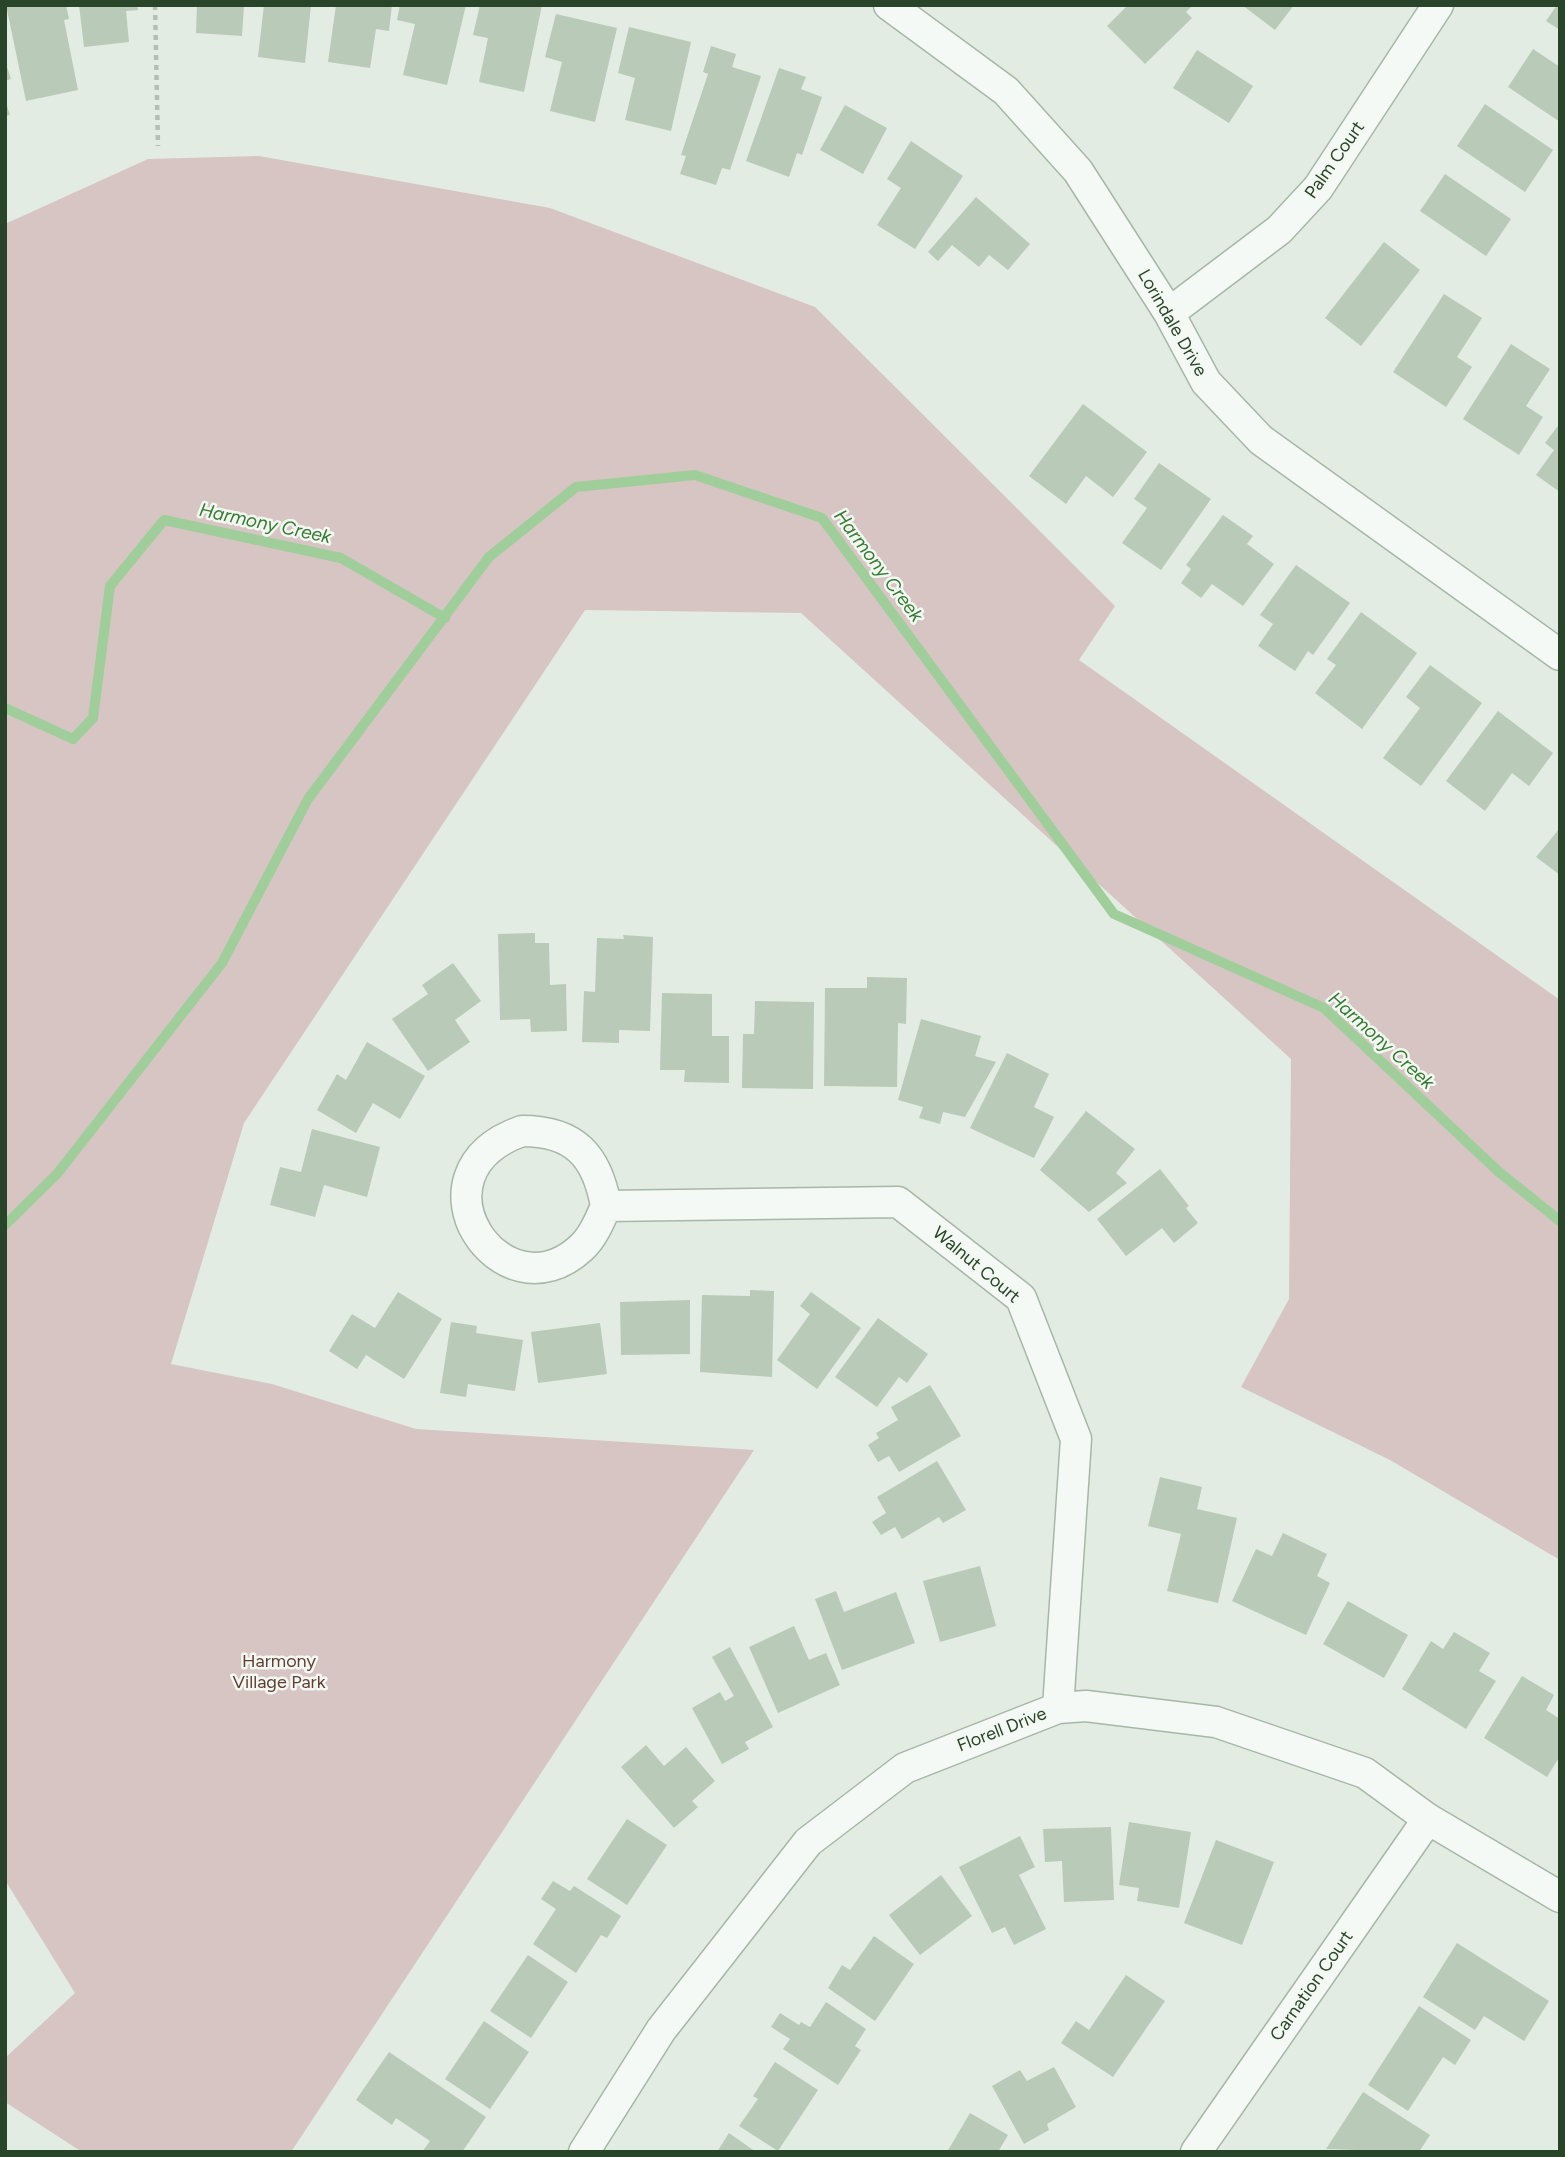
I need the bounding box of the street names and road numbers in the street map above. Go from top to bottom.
street label: Palm Court [1300,117,1370,203]
street label: Lorindale Drive [1133,266,1211,380]
street label: Walnut Court [928,1222,1024,1308]
street label: Florell Drive [954,1703,1050,1757]
street label: Carnation Court [1266,1927,1358,2045]

